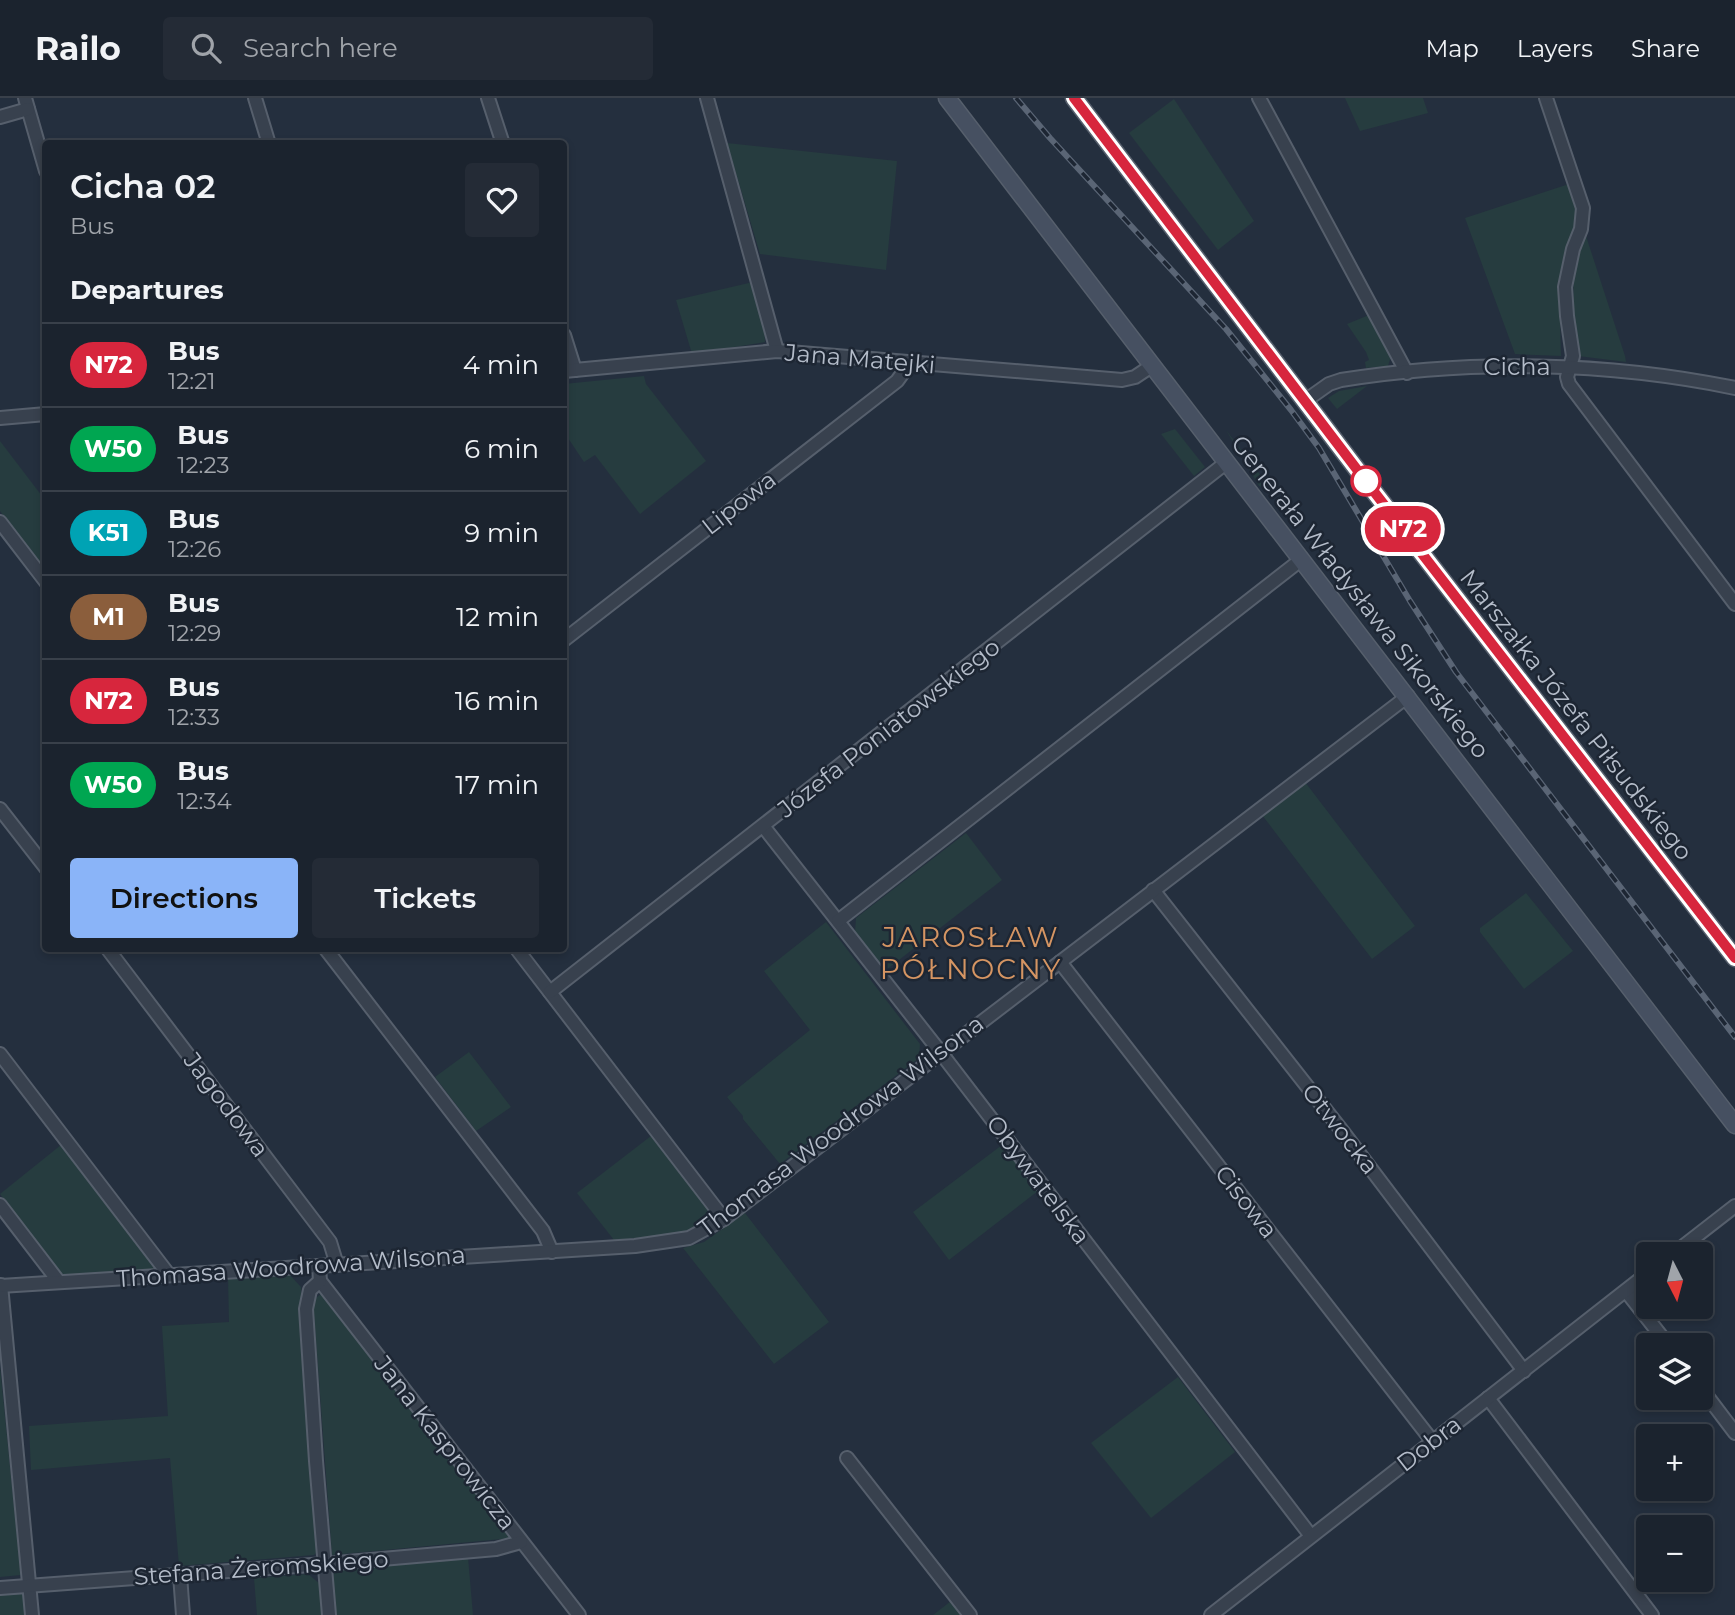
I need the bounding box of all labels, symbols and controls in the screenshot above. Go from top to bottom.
search box [163,17,653,80]
text: Railo [35,28,121,68]
icon: search [187,29,225,67]
text: Search here [243,32,398,64]
text: Map [1425,34,1479,63]
text: Layers [1517,34,1593,63]
text: Share [1631,34,1700,63]
button: heart [465,163,539,237]
text: Cicha 02 [70,166,215,206]
text: Bus [70,212,114,240]
text: Departures [70,274,224,306]
text: Bus [168,335,220,367]
street label: Jana Matejki [783,337,936,380]
text: 4 min [463,349,539,381]
text: N72 [84,350,133,379]
street label: Cicha [1483,352,1551,381]
text: 12:21 [168,367,216,395]
text: Bus [177,419,229,451]
street label: Generała Władysława Sikorskiego [1225,429,1496,764]
text: 6 min [464,433,539,465]
text: W50 [84,434,142,463]
text: 12:23 [177,451,230,479]
street label: Lipowa [696,465,782,541]
unlabelled marker [1351,466,1381,496]
text: Bus [168,503,220,535]
line badge: N72 [1363,506,1443,552]
text: N72 [1379,514,1427,543]
text: 9 min [464,517,539,549]
text: K51 [88,518,129,547]
text: 12:26 [168,535,221,563]
street label: Marszałka Józefa Piłsudskiego [1454,564,1699,866]
text: Bus [168,587,220,619]
text: 12 min [456,601,539,633]
text: M1 [92,602,125,631]
text: 12:29 [168,619,221,647]
street label: Józefa Poniatowskiego [771,632,1006,824]
text: Bus [168,671,220,703]
text: 16 min [455,685,539,717]
text: N72 [84,686,133,715]
text: 12:33 [168,703,220,731]
text: Bus [177,755,229,787]
text: 17 min [455,769,539,801]
text: W50 [84,770,142,799]
text: 12:34 [177,787,232,815]
button: Directions [70,858,298,938]
button: Tickets [312,858,539,938]
district label: JAROSŁAW PÓŁNOCNY [880,920,1062,986]
street label: Thomasa Woodrowa Wilsona [692,1009,989,1242]
street label: Jagodowa [177,1046,275,1163]
street label: Otwocka [1296,1078,1385,1180]
street label: Obywatelska [980,1109,1096,1250]
street label: Cisowa [1209,1159,1284,1244]
street label: Thomasa Woodrowa Wilsona [115,1240,467,1293]
north arrow [1636,1242,1713,1320]
map controls [1636,1242,1713,1592]
button: layers [1636,1333,1713,1410]
street label: Jana Kasprowicza [368,1349,522,1536]
street label: Dobra [1391,1409,1467,1478]
button: + [1636,1424,1713,1501]
button: − [1636,1515,1713,1592]
street label: Stefana Żeromskiego [133,1544,389,1591]

